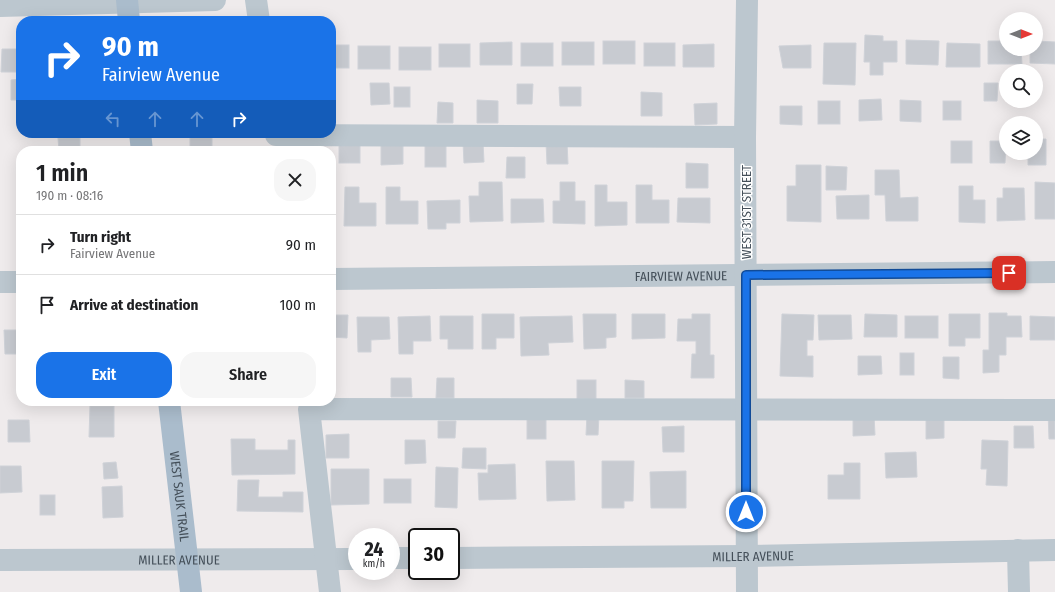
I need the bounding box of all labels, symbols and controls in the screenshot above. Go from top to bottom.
north arrow [999,12,1043,56]
map controls [999,12,1043,160]
text: 90 m [102,30,159,63]
icon: right [36,32,88,84]
text: Fairview Avenue [102,64,220,86]
button: search [999,64,1043,108]
icon: left [102,108,124,130]
icon: ahead [144,108,166,130]
icon: ahead [186,108,208,130]
icon: right [228,108,250,130]
button: layers [999,116,1043,160]
text: 1 min [36,159,88,187]
button: close [274,159,316,201]
street label: WEST 31ST STREET [739,165,754,259]
text: 190 m · 08:16 [36,188,103,203]
text: Turn right [70,228,131,246]
icon: right [36,234,58,256]
text: 90 m [286,236,316,254]
text: Fairview Avenue [70,246,155,261]
pin [992,256,1026,290]
icon: arrive [998,262,1020,284]
street label: FAIRVIEW AVENUE [635,268,727,284]
icon: arrive [36,294,58,316]
text: Arrive at destination [70,296,198,314]
text: 100 m [279,296,316,314]
button: Exit [36,352,172,398]
button: Share [180,352,316,398]
street label: WEST SAUK TRAIL [167,450,193,543]
position arrow [725,491,767,533]
speed limit sign: 30 [408,528,460,580]
text: 24 [364,537,384,561]
street label: MILLER AVENUE [712,548,794,564]
street label: MILLER AVENUE [138,552,220,567]
text: km/h [363,558,385,570]

